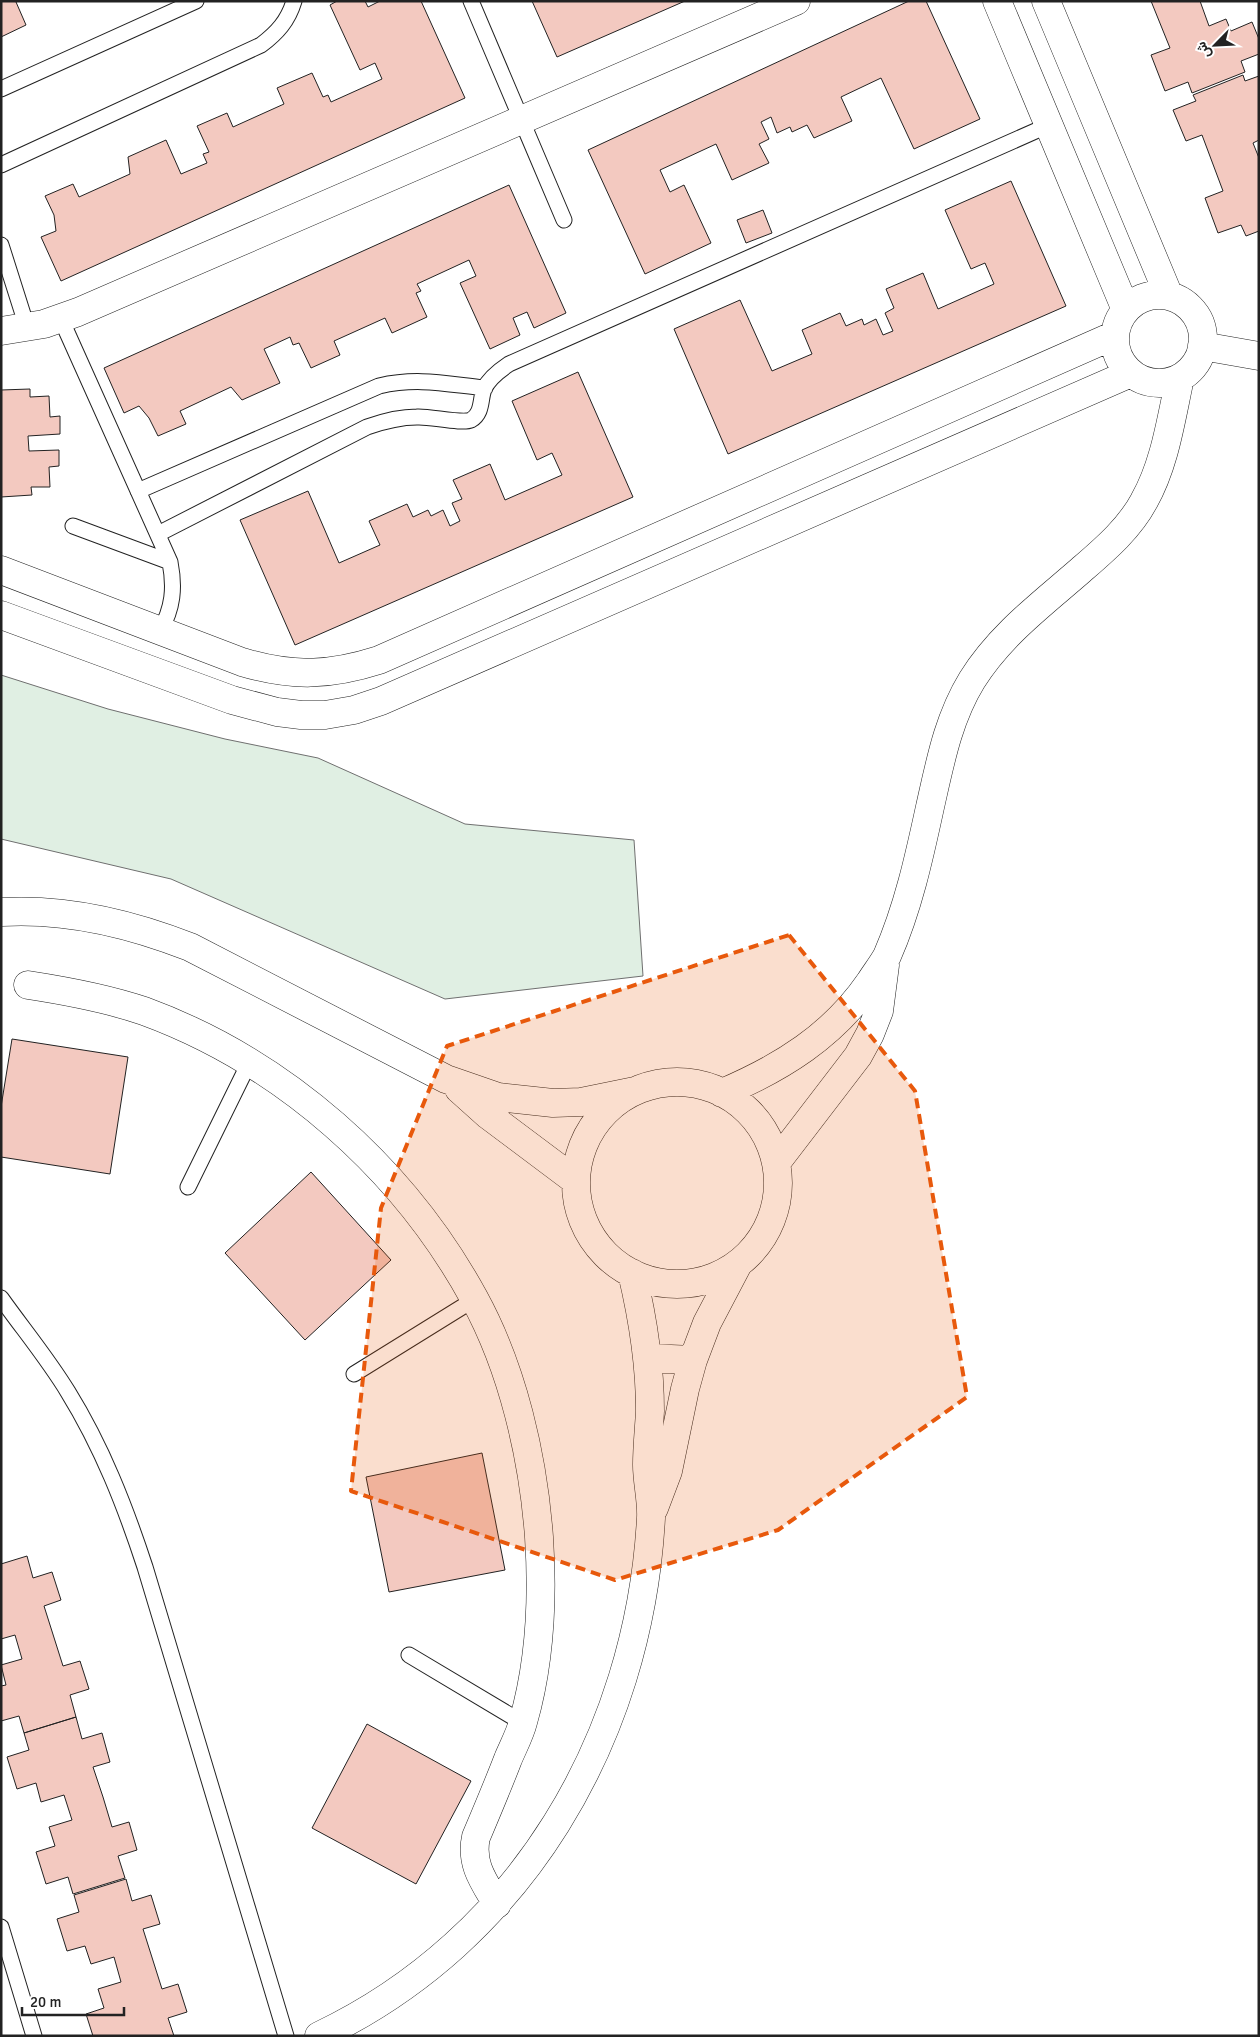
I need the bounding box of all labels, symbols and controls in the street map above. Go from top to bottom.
north arrow [1190,20,1240,70]
text: ش [1192,39,1215,61]
scale bar [22,1984,125,2016]
text: 20 m [30,1993,61,2011]

